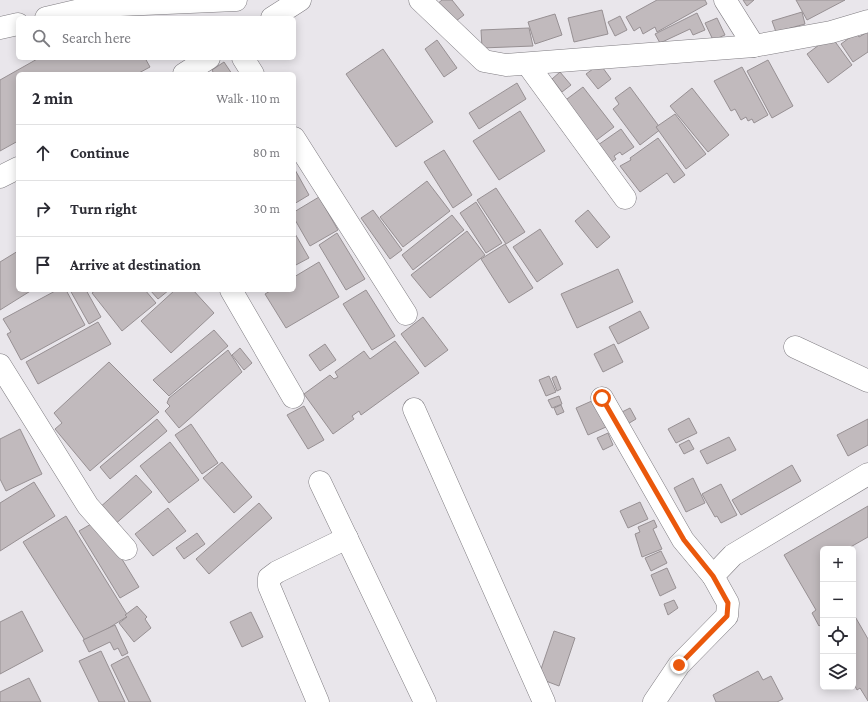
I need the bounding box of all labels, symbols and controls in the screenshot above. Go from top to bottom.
search box [16,16,296,60]
icon: search [30,27,52,49]
text: Search here [62,30,131,46]
text: 2 min [32,89,73,108]
text: Walk · 110 m [216,91,280,106]
icon: ahead [32,142,54,164]
text: Continue [70,145,129,161]
text: 80 m [253,145,280,160]
icon: right [32,198,54,220]
text: Turn right [70,201,137,217]
text: 30 m [254,201,280,216]
icon: arrive [32,254,54,276]
text: Arrive at destination [70,257,201,273]
route start [593,389,611,407]
map controls [820,546,856,690]
button: + [820,546,856,582]
button: − [820,582,856,618]
button: locate [820,618,856,654]
button: layers [820,654,856,690]
route end [670,656,688,674]

